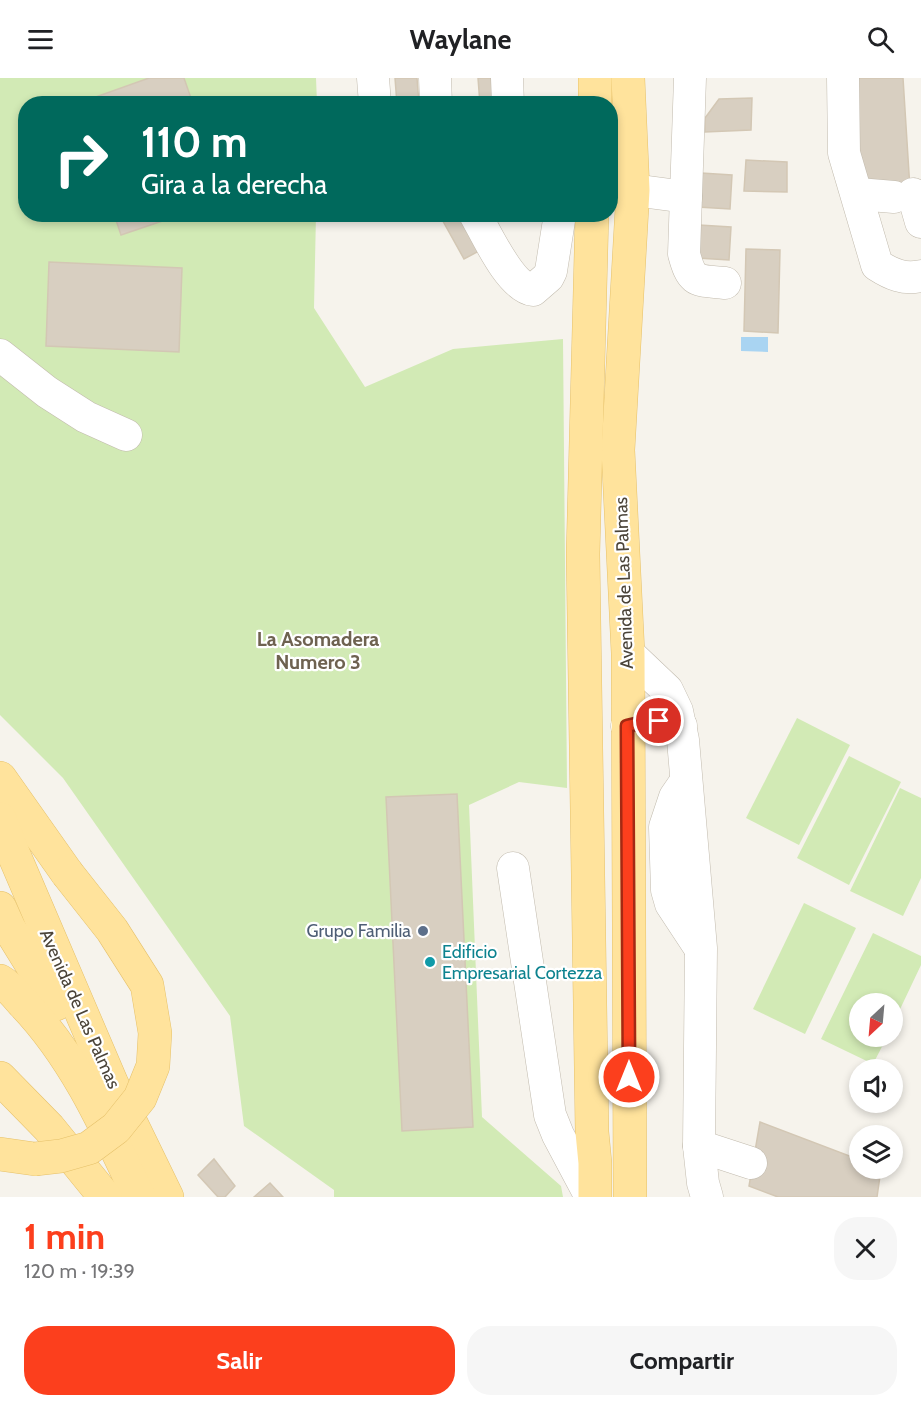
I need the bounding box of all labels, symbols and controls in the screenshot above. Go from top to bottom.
icon: menu [24,23,57,56]
text: Waylane [410,23,511,56]
icon: search [864,23,897,56]
text: 110 m [141,116,248,168]
icon: right [42,120,120,198]
text: Gira a la derecha [141,168,327,201]
street label: Avenida de Las Palmas [610,497,638,669]
district label: La Asomadera Numero 3 [257,627,379,674]
pin [633,695,684,746]
icon: arrive [642,704,675,737]
place label: Grupo Familia [307,920,411,942]
marker: Grupo Familia [416,924,430,938]
street label: Avenida de Las Palmas [35,926,125,1092]
place label: Edificio Empresarial Cortezza [442,941,602,984]
marker: Edificio Empresarial Cortezza [423,955,437,969]
north arrow [849,993,903,1047]
map controls [849,993,903,1179]
position arrow [597,1045,661,1109]
button: sound [849,1059,903,1113]
button: layers [849,1125,903,1179]
text: 1 min [24,1214,105,1258]
button: close [834,1217,897,1280]
text: 120 m · 19:39 [24,1259,135,1283]
button: Salir [24,1326,455,1395]
button: Compartir [467,1326,897,1395]

